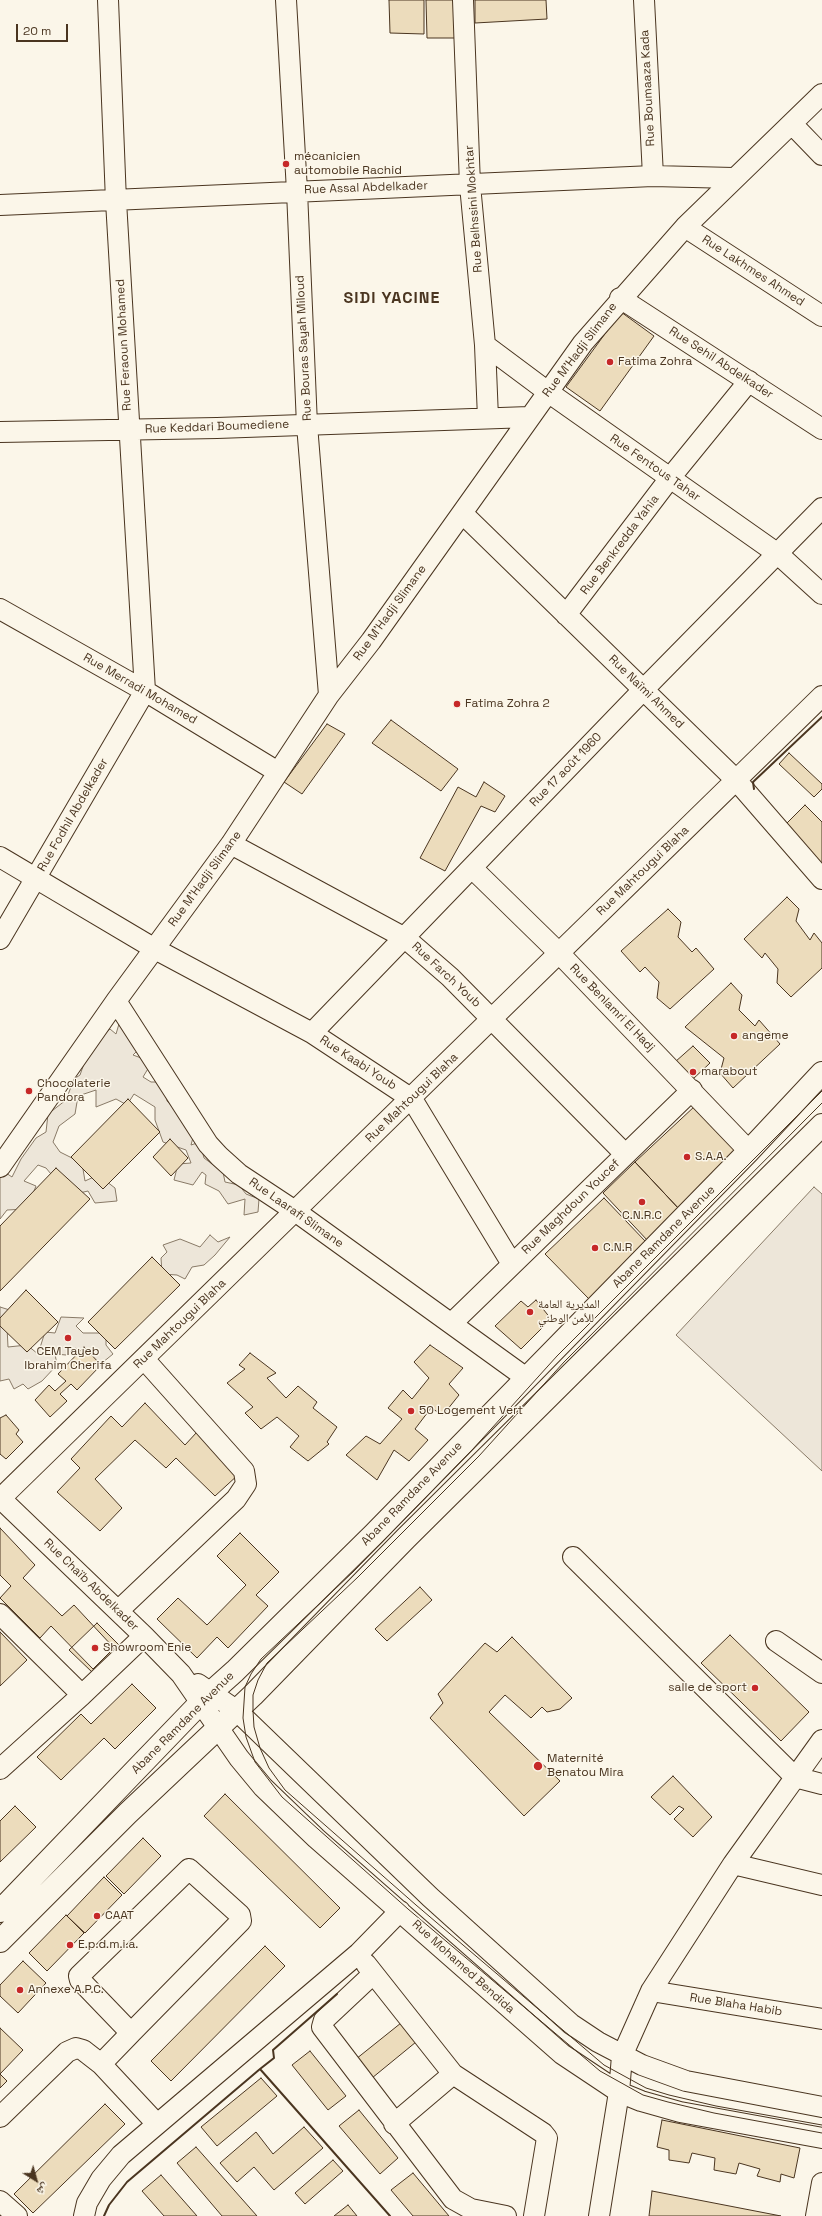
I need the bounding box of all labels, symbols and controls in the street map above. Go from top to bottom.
scale bar [18,16,70,42]
text: 20 m [23,23,51,39]
street label: Rue Boumaaza Kada [638,29,658,147]
street label: Rue Belhssini Mokhtar [462,145,486,273]
place label: mécanicien automobile Rachid [294,150,402,178]
marker: mécanicien automobile Rachid [281,159,291,169]
street label: Rue Assal Abdelkader [304,179,428,197]
street label: Rue Lakhmes Ahmed [699,232,807,310]
street label: Rue Bouras Sayah Miloud [293,275,315,421]
street label: Rue Feraoun Mohamed [113,279,135,411]
district label: SIDI YACINE [344,289,440,309]
street label: Rue M'Hadji Slimane [540,300,620,400]
street label: Rue Sehil Abdelkader [666,324,776,402]
place label: Fatima Zohra [618,355,692,369]
marker: Fatima Zohra [605,357,615,367]
street label: Rue Keddari Boumediene [145,417,289,437]
street label: Rue Fentous Tahar [607,431,703,505]
street label: Rue Benkredda Yahia [578,492,662,598]
street label: Rue M'Hadji Slimane [350,562,430,664]
street label: Rue Merradi Mohamed [80,650,200,728]
street label: Rue Naïmi Ahmed [605,652,687,732]
place label: Fatima Zohra 2 [465,697,550,711]
marker: Fatima Zohra 2 [452,699,462,709]
street label: Rue 17 août 1960 [527,730,605,810]
street label: Rue Fodhil Abdelkader [35,756,111,874]
street label: Rue Mahtougui Blaha [594,823,692,919]
street label: Rue M'Hadji Slimane [165,828,245,930]
street label: Rue Farch Youb [409,939,483,1011]
street label: Rue Benlamri El Hadj [566,961,658,1055]
place label: angeme [742,1029,788,1043]
marker: angeme [729,1031,739,1041]
street label: Rue Kaabi Youb [317,1033,399,1093]
street label: Rue Mahtougui Blaha [363,1050,461,1146]
place label: marabout [701,1065,757,1079]
marker: marabout [688,1067,698,1077]
place label: Chocolaterie Pandora [37,1077,111,1105]
marker: Chocolaterie Pandora [24,1086,34,1096]
place label: S.A.A. [695,1150,727,1164]
marker: S.A.A. [682,1152,692,1162]
street label: Rue Maghdoun Youcef [519,1156,623,1258]
street label: Rue Laarafi Slimane [246,1175,346,1251]
street label: Abane Ramdane Avenue [610,1183,718,1291]
marker: C.N.R.C [637,1197,647,1207]
place label: C.N.R.C [622,1209,662,1223]
place label: C.N.R [603,1241,632,1255]
marker: C.N.R [590,1243,600,1253]
street label: Rue Mahtougui Blaha [131,1276,229,1372]
place label: المديرية العامة للأمن الوطني [538,1298,600,1326]
marker: المديرية العامة للأمن الوطني [525,1307,535,1317]
marker: CEM Tayeb Ibrahim Cherifa [63,1333,73,1343]
place label: CEM Tayeb Ibrahim Cherifa [24,1345,112,1373]
place label: 50 Logement Vert [419,1404,523,1418]
marker: 50 Logement Vert [406,1406,416,1416]
street label: Abane Ramdane Avenue [359,1439,465,1549]
street label: Rue Chaïb Abdelkader [40,1536,142,1634]
place label: Showroom Enie [103,1641,191,1655]
marker: Showroom Enie [90,1643,100,1653]
street label: Abane Ramdane Avenue [129,1669,237,1777]
place label: salle de sport [668,1681,747,1695]
marker: salle de sport [750,1683,760,1693]
place label: Maternité Benatou Mira [547,1752,624,1780]
marker: Maternité Benatou Mira [532,1760,544,1772]
place label: CAAT [105,1909,134,1923]
marker: CAAT [92,1911,102,1921]
street label: Rue Mohamed Bendida [409,1917,517,2017]
place label: E.p.d.m.i.a. [78,1938,138,1952]
marker: E.p.d.m.i.a. [65,1940,75,1950]
place label: Annexe A.P.C. [28,1983,104,1997]
marker: Annexe A.P.C. [15,1985,25,1995]
street label: Rue Blaha Habib [689,1991,783,2019]
north arrow [16,2160,56,2200]
text: ش [34,2180,52,2199]

